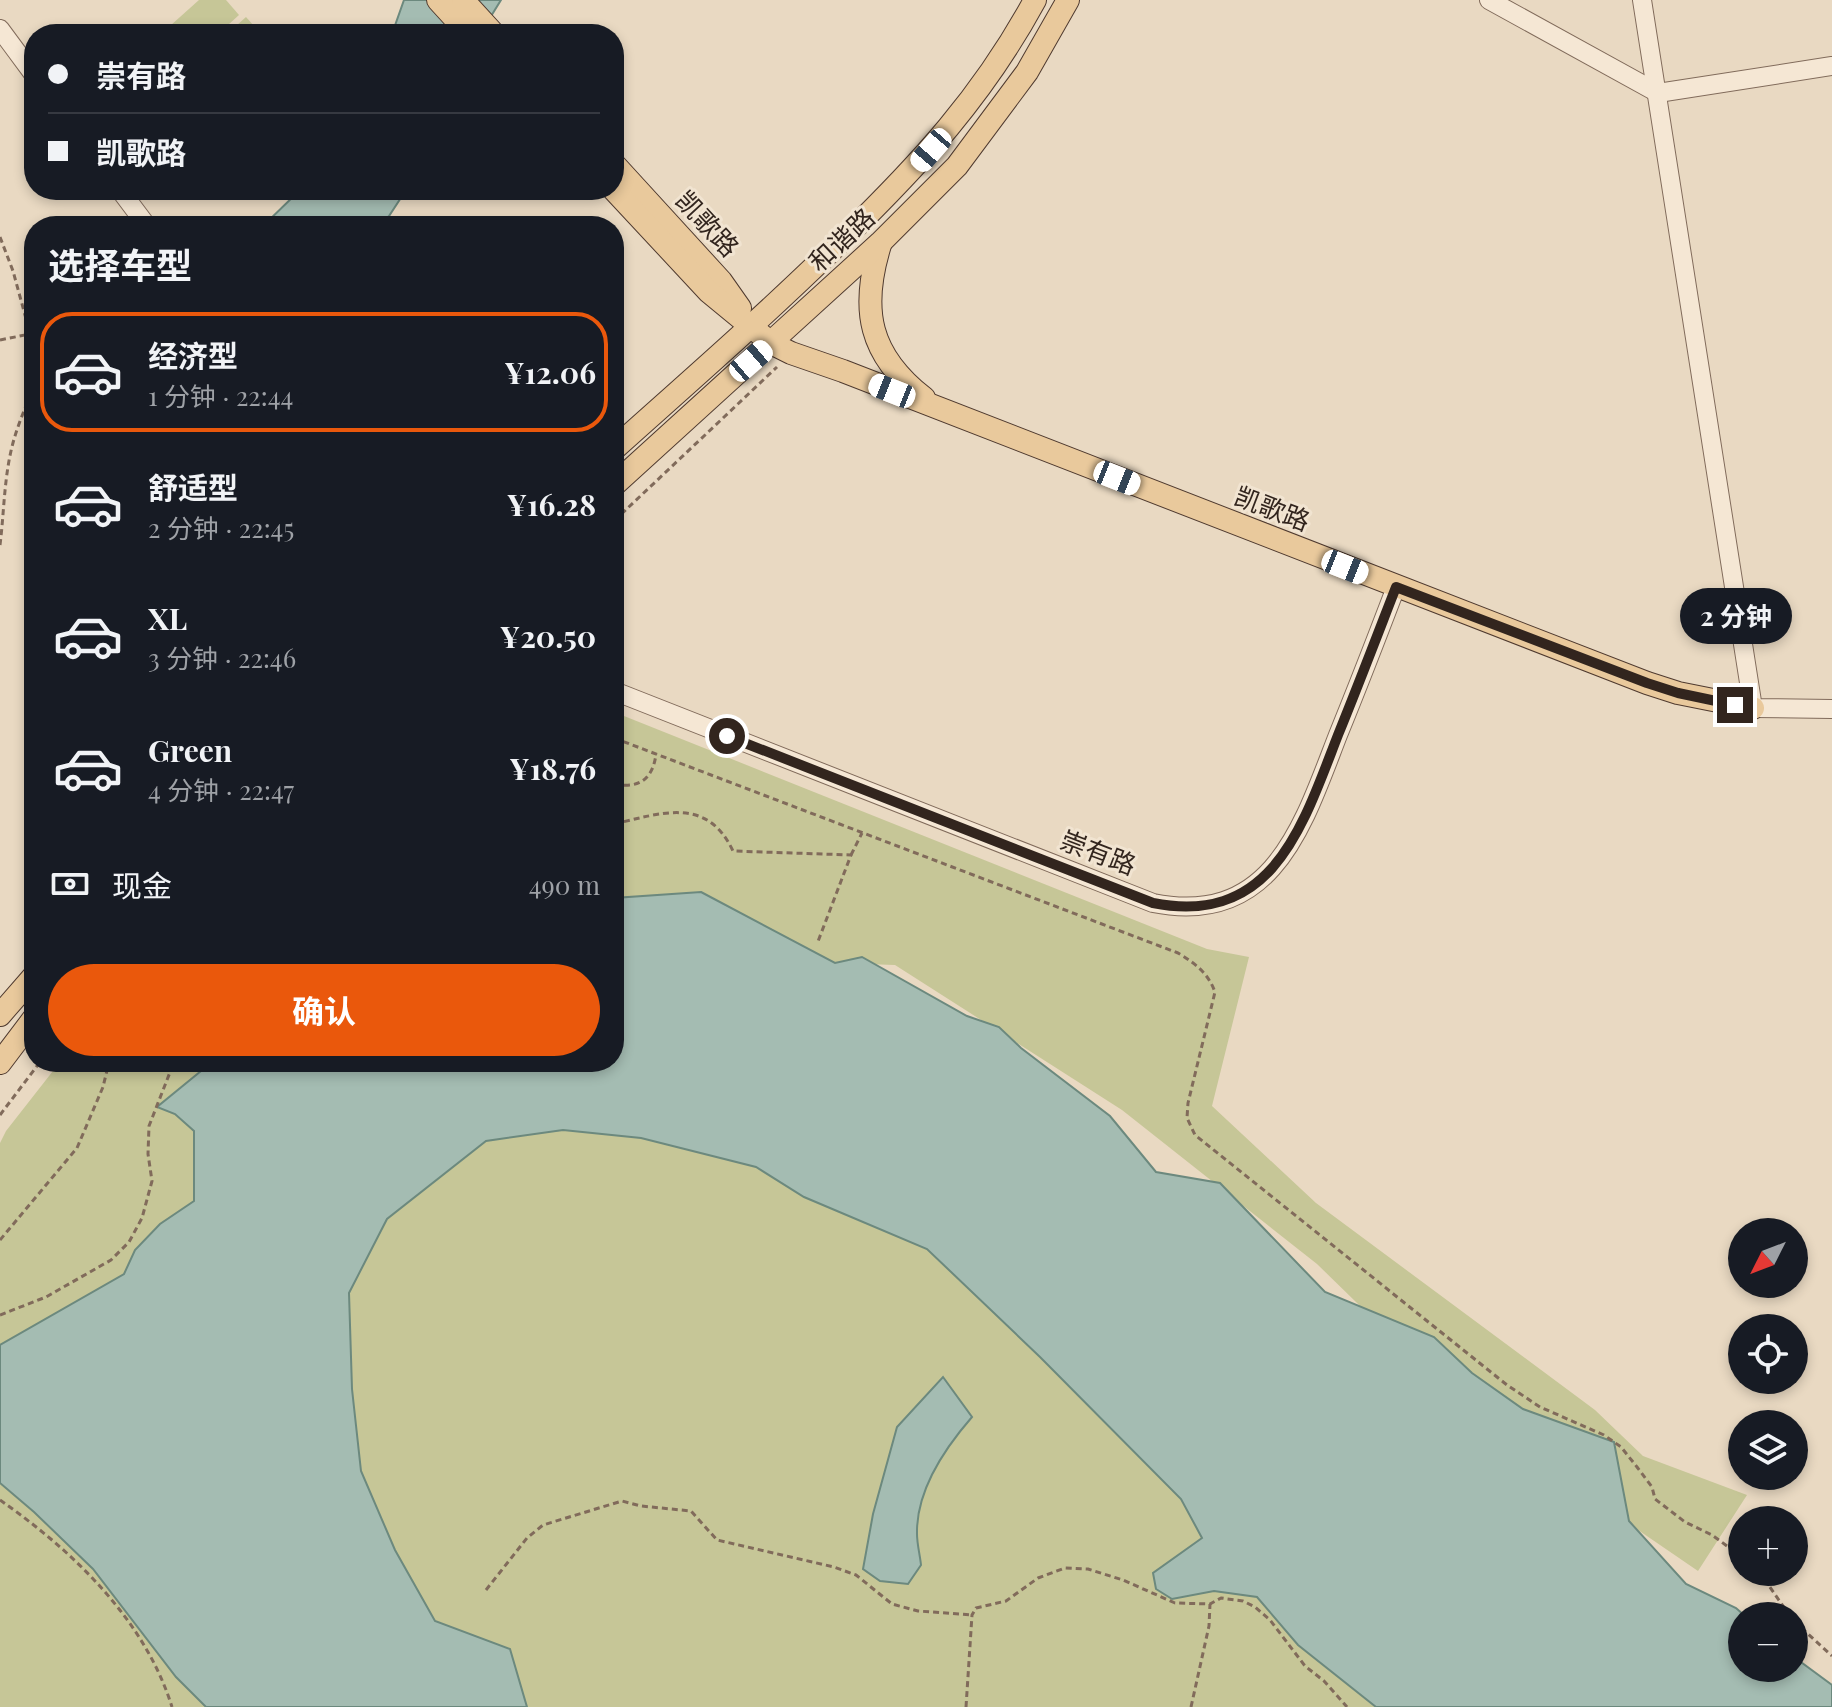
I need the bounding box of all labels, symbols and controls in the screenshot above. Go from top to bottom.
text: 崇有路 [96,55,186,95]
car [906,124,956,176]
text: 凯歌路 [96,132,186,172]
street label: 凯歌路 [669,183,747,263]
street label: 和谐路 [801,200,881,278]
text: 选择车型 [48,240,192,288]
text: 经济型 [148,335,238,375]
icon: car [52,336,124,408]
car [725,336,777,386]
text: ¥12.06 [504,352,596,392]
car [865,371,919,411]
text: 1 分钟 · 22:44 [148,378,293,413]
car [1090,458,1144,498]
text: 舒适型 [148,467,238,507]
icon: car [52,468,124,540]
street label: 凯歌路 [1230,477,1315,538]
text: ¥16.28 [507,484,596,524]
text: 2 分钟 · 22:45 [148,510,294,545]
car [1318,547,1372,587]
callout: 2 分钟 [1679,589,1791,645]
text: XL [148,598,187,638]
text: 2 分钟 [1700,598,1772,633]
icon: car [52,600,124,672]
text: ¥20.50 [500,616,596,656]
text: 3 分钟 · 22:46 [148,640,296,675]
route end [1717,687,1753,723]
route start [709,718,745,754]
text: Green [148,730,232,770]
icon: car [52,732,124,804]
text: ¥18.76 [509,748,596,788]
text: 4 分钟 · 22:47 [148,772,294,807]
street label: 崇有路 [1056,821,1141,882]
icon: cash [48,862,92,906]
text: 现金 [112,865,172,905]
text: 490 m [529,867,600,902]
button: 确认 [48,964,600,1056]
north arrow [1728,1218,1808,1298]
map controls [1728,1218,1808,1682]
button: locate [1728,1314,1808,1394]
button: layers [1728,1410,1808,1490]
button: + [1728,1506,1808,1586]
button: − [1728,1602,1808,1682]

